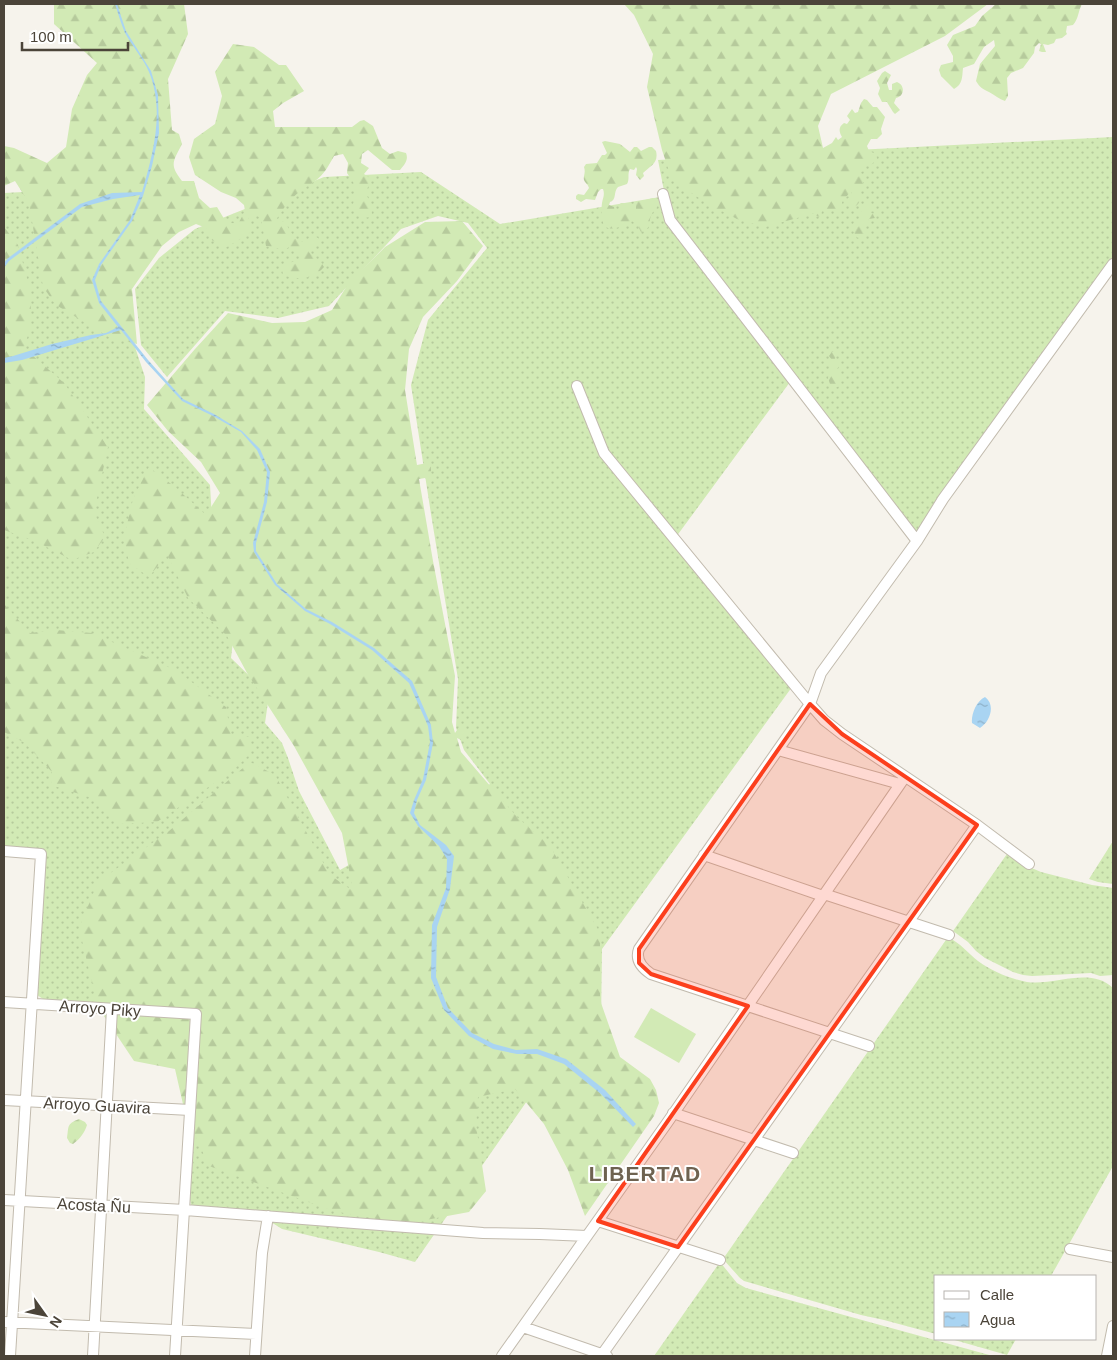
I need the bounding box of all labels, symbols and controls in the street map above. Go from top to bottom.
scale bar [22,20,129,52]
text: 100 m [30,28,72,45]
street label: Arroyo Piky [59,997,141,1020]
street label: Arroyo Guavira [43,1094,151,1117]
district label: LIBERTAD [589,1162,701,1185]
street label: Acosta Ñu [57,1193,131,1216]
legend [934,1275,1097,1340]
text: Calle [980,1286,1014,1303]
north arrow [20,1290,70,1340]
text: Agua [980,1311,1016,1328]
text: N [46,1313,65,1331]

